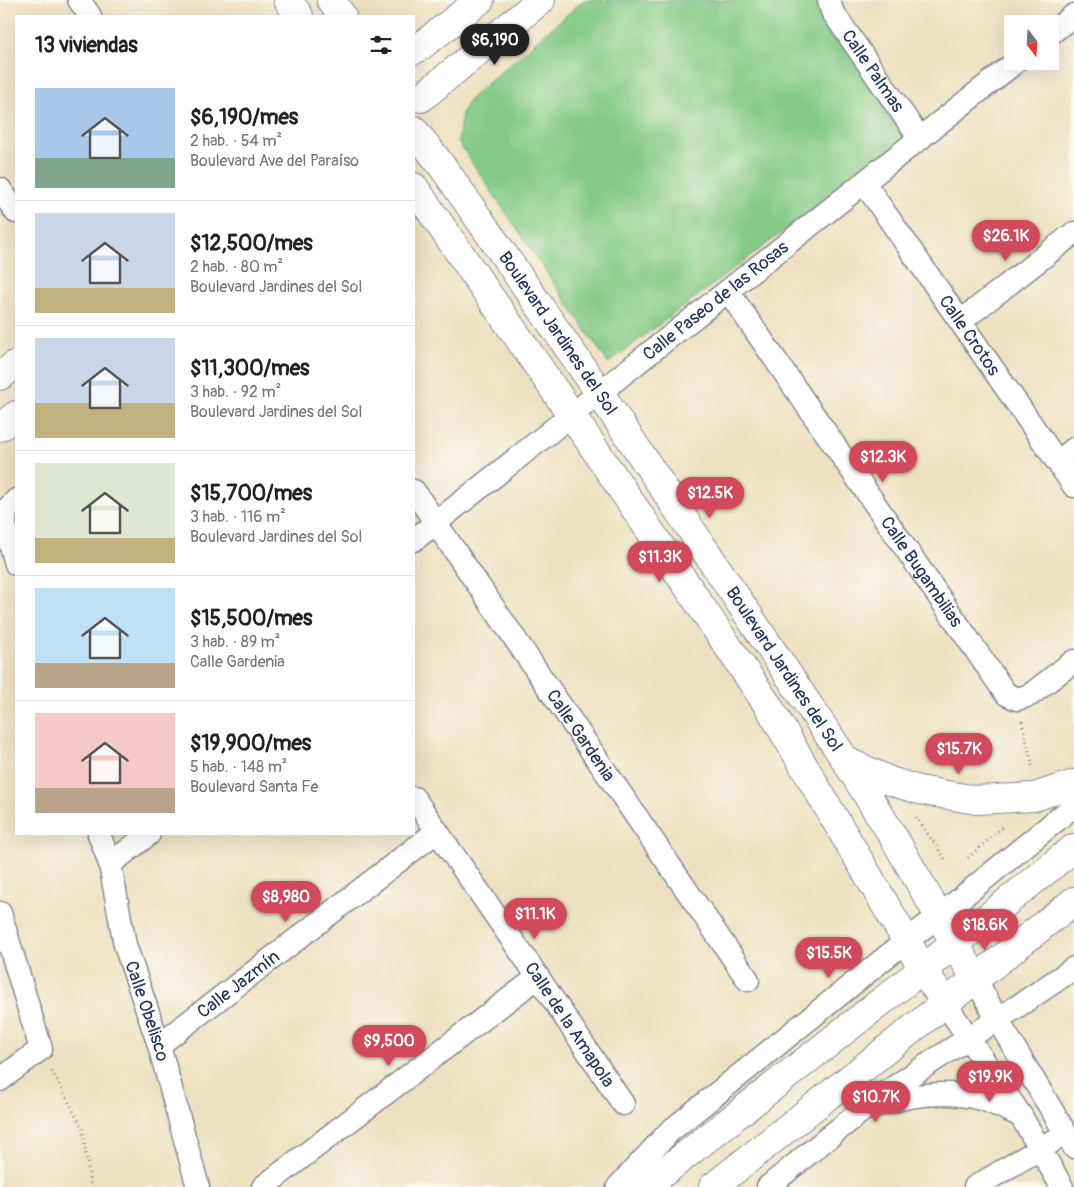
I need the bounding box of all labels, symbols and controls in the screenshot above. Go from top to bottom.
north arrow [1004,15,1059,70]
map controls [1004,15,1059,70]
pin: $6,190 [454,23,536,66]
street label: Calle Palmas [836,25,909,117]
text: $6,190 [471,30,519,50]
icon: filters [367,31,395,59]
text: 13 viviendas [35,32,138,59]
text: $6,190/mes [190,104,298,131]
icon: home [75,108,135,168]
text: 2 hab. · 54 m² [190,131,282,151]
text: Boulevard Ave del Paraíso [190,151,359,171]
pin: $26.1K [965,220,1047,262]
text: $26.1K [983,226,1029,246]
text: $12,500/mes [190,230,313,257]
icon: home [75,233,135,293]
street label: Calle Paseo de las Rosas [638,236,793,366]
street label: Boulevard Jardines del Sol [493,247,622,420]
text: 2 hab. · 80 m² [190,257,283,277]
text: Boulevard Jardines del Sol [190,277,362,297]
street label: Calle Crotos [933,291,1005,380]
text: $11,300/mes [190,355,309,382]
icon: home [75,358,135,418]
text: 3 hab. · 92 m² [190,382,281,402]
text: Boulevard Jardines del Sol [190,402,362,422]
pin: $12.3K [842,440,924,483]
text: $12.3K [860,447,906,467]
pin: $12.5K [669,476,751,519]
text: $15,700/mes [190,480,312,507]
icon: home [75,483,135,543]
text: $12.5K [687,483,733,503]
text: 3 hab. · 116 m² [190,507,286,527]
street label: Calle Bugambilias [875,512,967,632]
text: Boulevard Jardines del Sol [190,527,362,547]
pin: $11.3K [619,540,701,583]
text: $11.3K [638,547,682,567]
street label: Boulevard Jardines del Sol [720,582,847,756]
text: $15,500/mes [190,605,312,632]
icon: home [75,608,135,668]
text: 3 hab. · 89 m² [190,632,280,652]
text: Calle Gardenia [190,652,285,672]
street label: Calle Gardenia [541,685,620,786]
text: $19,900/mes [190,730,311,757]
pin: $15.7K [918,732,1000,775]
icon: home [75,733,135,793]
text: $15.7K [936,739,982,759]
text: 5 hab. · 148 m² [190,757,287,777]
text: Boulevard Santa Fe [190,777,318,797]
pin: $8,980 [245,880,327,923]
text: $8,980 [262,887,310,907]
pin: $11.1K [494,898,576,940]
text: $11.1K [515,904,555,924]
pin: $18.6K [944,908,1026,951]
text: $18.6K [962,915,1008,935]
pin: $15.5K [788,936,870,979]
text: $15.5K [806,943,852,963]
street label: Calle Jazmín [193,945,285,1024]
street label: Calle Obelisco [119,958,174,1064]
street label: Calle de la Amapola [519,958,620,1092]
pin: $9,500 [348,1024,430,1067]
text: $9,500 [363,1031,415,1051]
pin: $19.9K [949,1060,1031,1103]
text: $19.9K [968,1067,1012,1087]
pin: $10.7K [835,1080,917,1123]
text: $10.7K [852,1087,900,1107]

